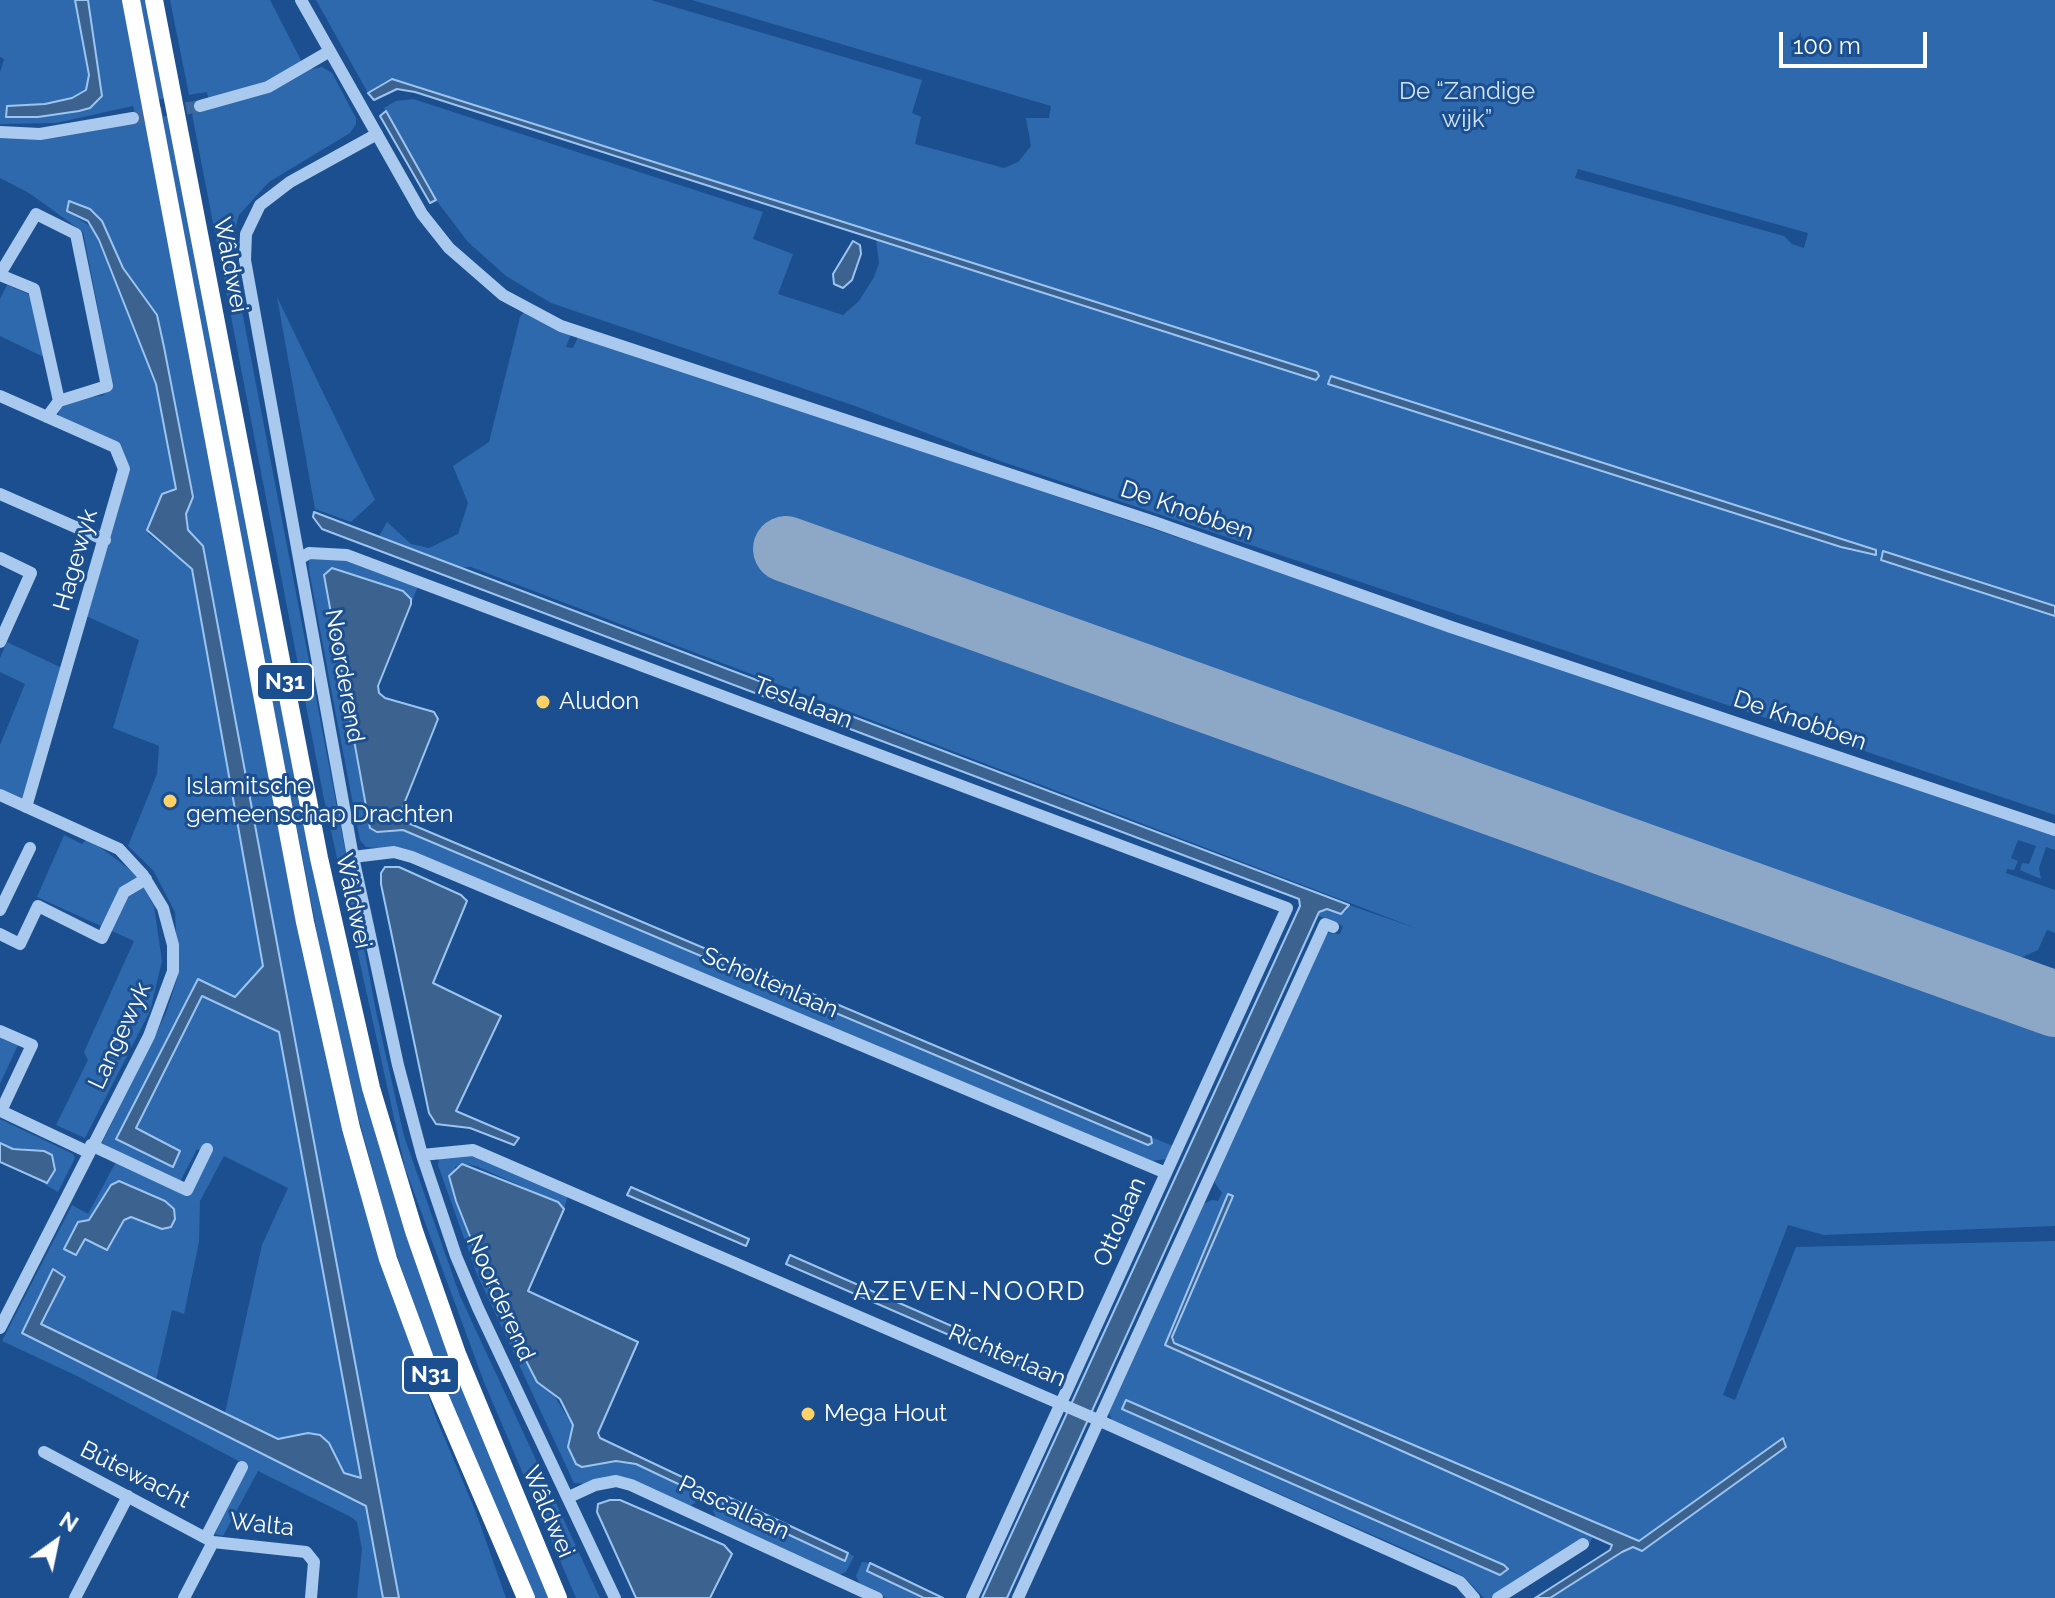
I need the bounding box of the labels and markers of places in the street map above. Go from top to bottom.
place label: Aludon [559,688,639,716]
marker: Aludon [534,693,552,711]
place label: Islamitsche gemeenschap Drachten [186,773,453,829]
marker: Islamitsche gemeenschap Drachten [161,792,179,810]
place label: Mega Hout [824,1400,947,1428]
marker: Mega Hout [799,1405,817,1423]

